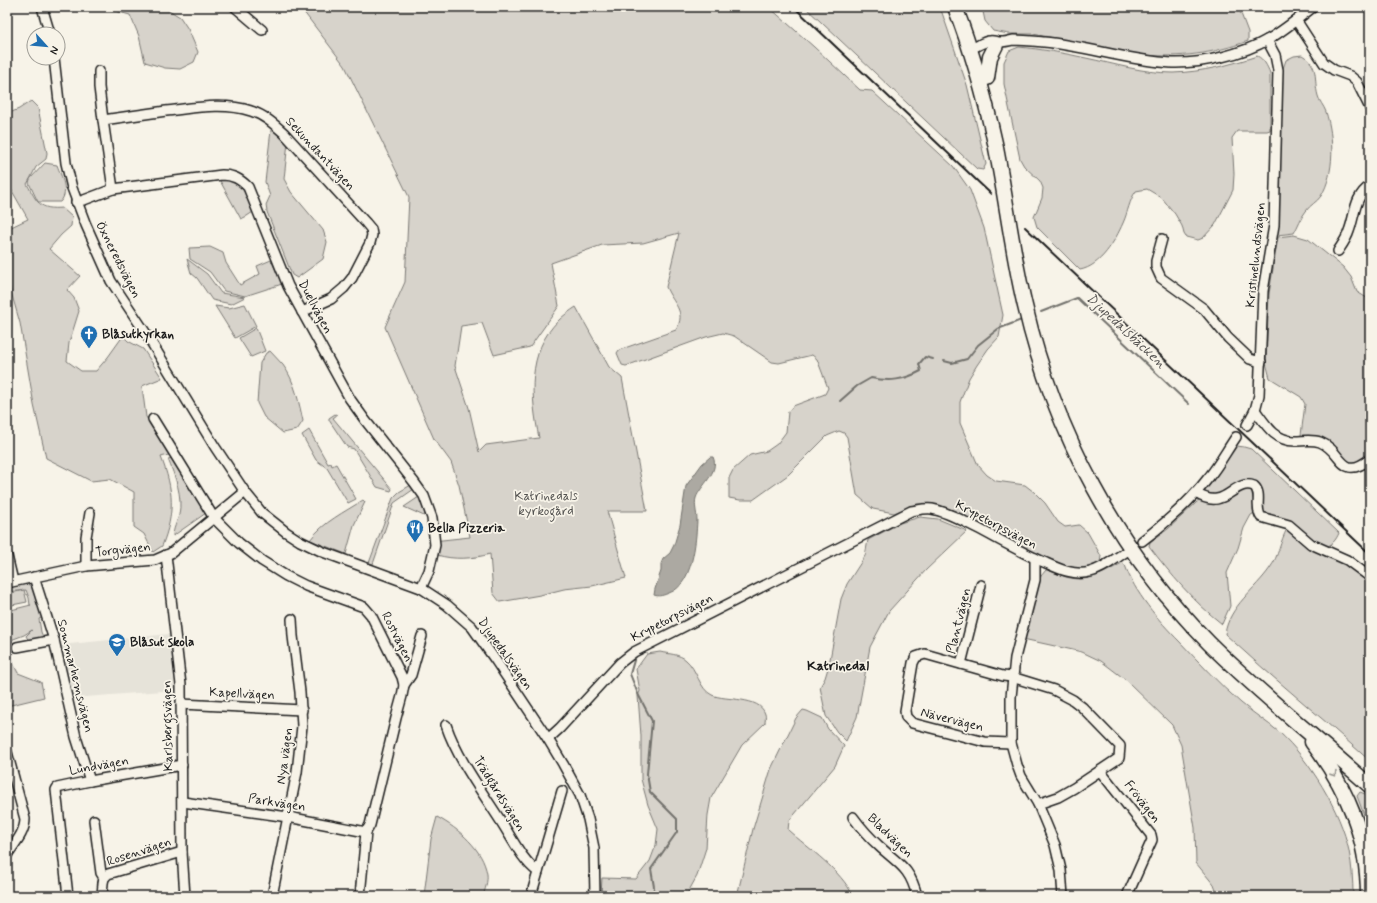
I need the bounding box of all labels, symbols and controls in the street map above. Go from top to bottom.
north arrow [26,26,66,66]
text: N [46,44,62,57]
street label: Sekundantvägen [281,113,359,195]
street label: Kristinelundsvägen [1242,201,1270,309]
street label: Öxneredsvägen [91,219,145,301]
street label: Duellvägen [294,277,336,337]
water label: Djupedalsbäcken [1082,289,1170,373]
church icon: Blåsutkyrkan [79,324,99,349]
place label: Blåsutkyrkan [102,326,175,343]
park label: Katrinedals kyrkogård [514,488,578,522]
street label: Krypetorpsvägen [952,496,1040,554]
restaurant icon: Bella Pizzeria [405,518,425,543]
place label: Bella Pizzeria [428,520,506,537]
street label: Torgvägen [94,539,152,562]
street label: Plantvägen [943,586,975,656]
street label: Krypetorpsvägen [628,590,716,646]
street label: Rostvägen [377,609,417,665]
street label: Djupedalsvägen [474,614,536,694]
street label: Sommarhemsvägen [53,618,97,734]
school or university icon: Blåsut skola [107,632,127,657]
place label: Blåsut skola [130,634,194,651]
district label: Katrinedal [807,657,869,675]
street label: Karlsbergsvägen [159,680,179,772]
street label: Kapellvägen [209,684,275,704]
street label: Nävervägen [919,704,985,736]
street label: Nya vägen [273,727,297,785]
street label: Lundvägen [68,752,130,780]
street label: Trädgårdsvägen [467,753,529,836]
one-way arrow [1329,770,1336,777]
street label: Frövägen [1120,777,1164,827]
street label: Parkvägen [247,790,307,816]
street label: Bladvägen [864,810,916,862]
street label: Rosenvägen [104,834,174,870]

